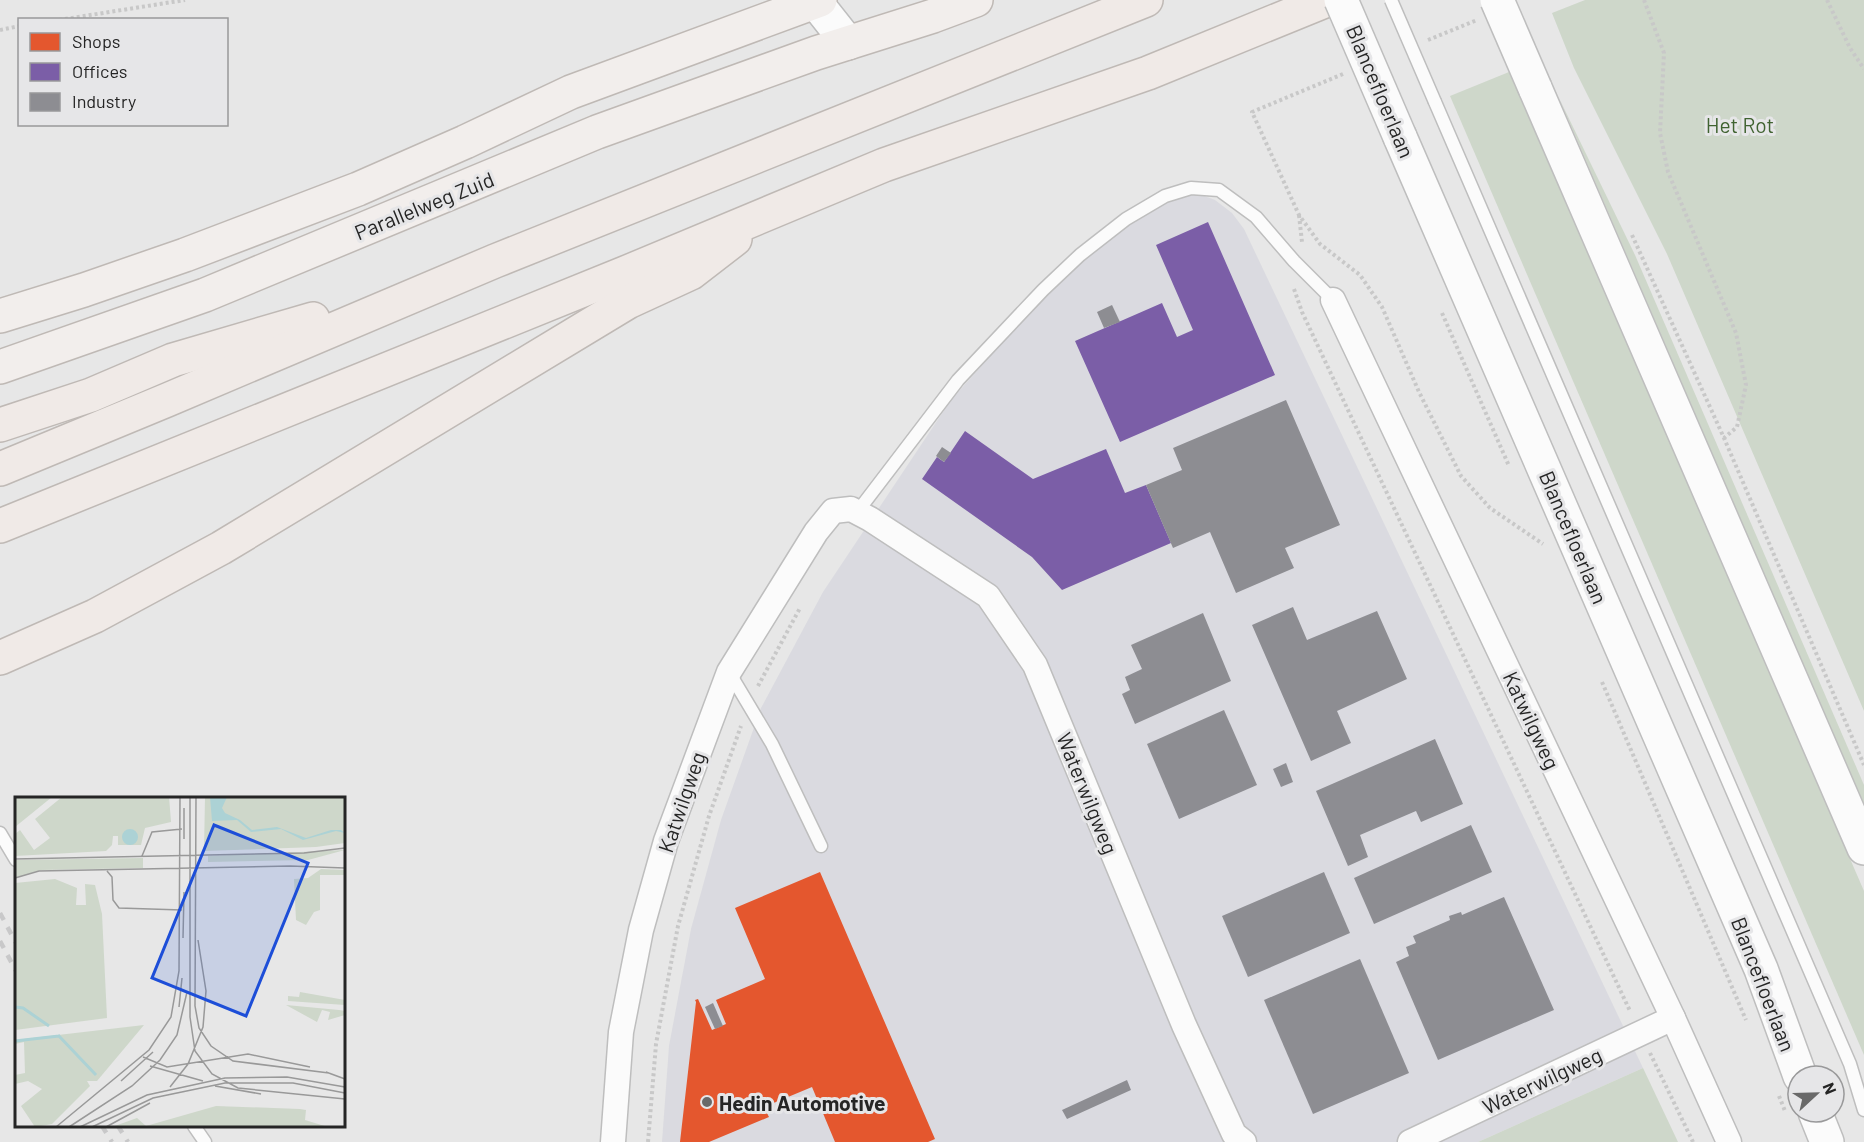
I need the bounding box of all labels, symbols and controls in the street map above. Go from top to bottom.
legend [18,18,228,126]
street label: Blancefloerlaan [1342,21,1420,161]
text: Shops [72,30,121,52]
text: Offices [72,60,128,82]
text: Industry [72,90,136,112]
park label: Het Rot [1706,112,1774,137]
street label: Parallelweg Zuid [351,166,497,244]
street label: Blancefloerlaan [1535,467,1613,607]
street label: Katwilgweg [1499,667,1565,773]
street label: Waterwilgweg [1052,729,1124,857]
street label: Katwilgweg [652,748,710,856]
inset map [15,797,345,1127]
street label: Blancefloerlaan [1727,913,1801,1055]
street label: Waterwilgweg [1478,1041,1606,1119]
north arrow [1786,1064,1846,1124]
text: N [1820,1080,1841,1097]
place label: Hedin Automotive [719,1090,886,1115]
marker: Hedin Automotive [700,1095,714,1109]

